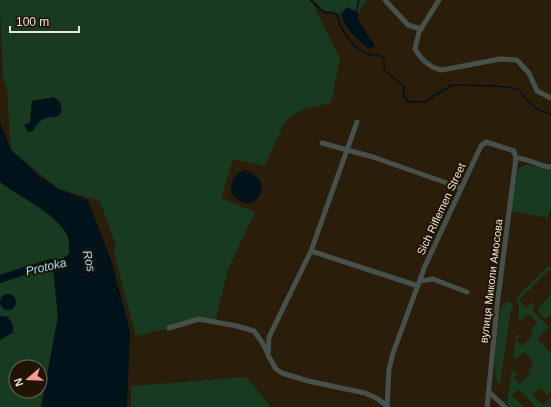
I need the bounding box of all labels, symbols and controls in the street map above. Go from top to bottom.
scale bar [10,8,79,34]
text: 100 m [16,15,49,29]
street label: Sich Riflemen Street [414,161,468,257]
street label: вулиця Миколи Амосова [477,217,505,344]
water label: Ros [80,249,98,273]
water label: Protoka [24,255,68,278]
north arrow [8,359,48,399]
text: N [12,376,26,388]

